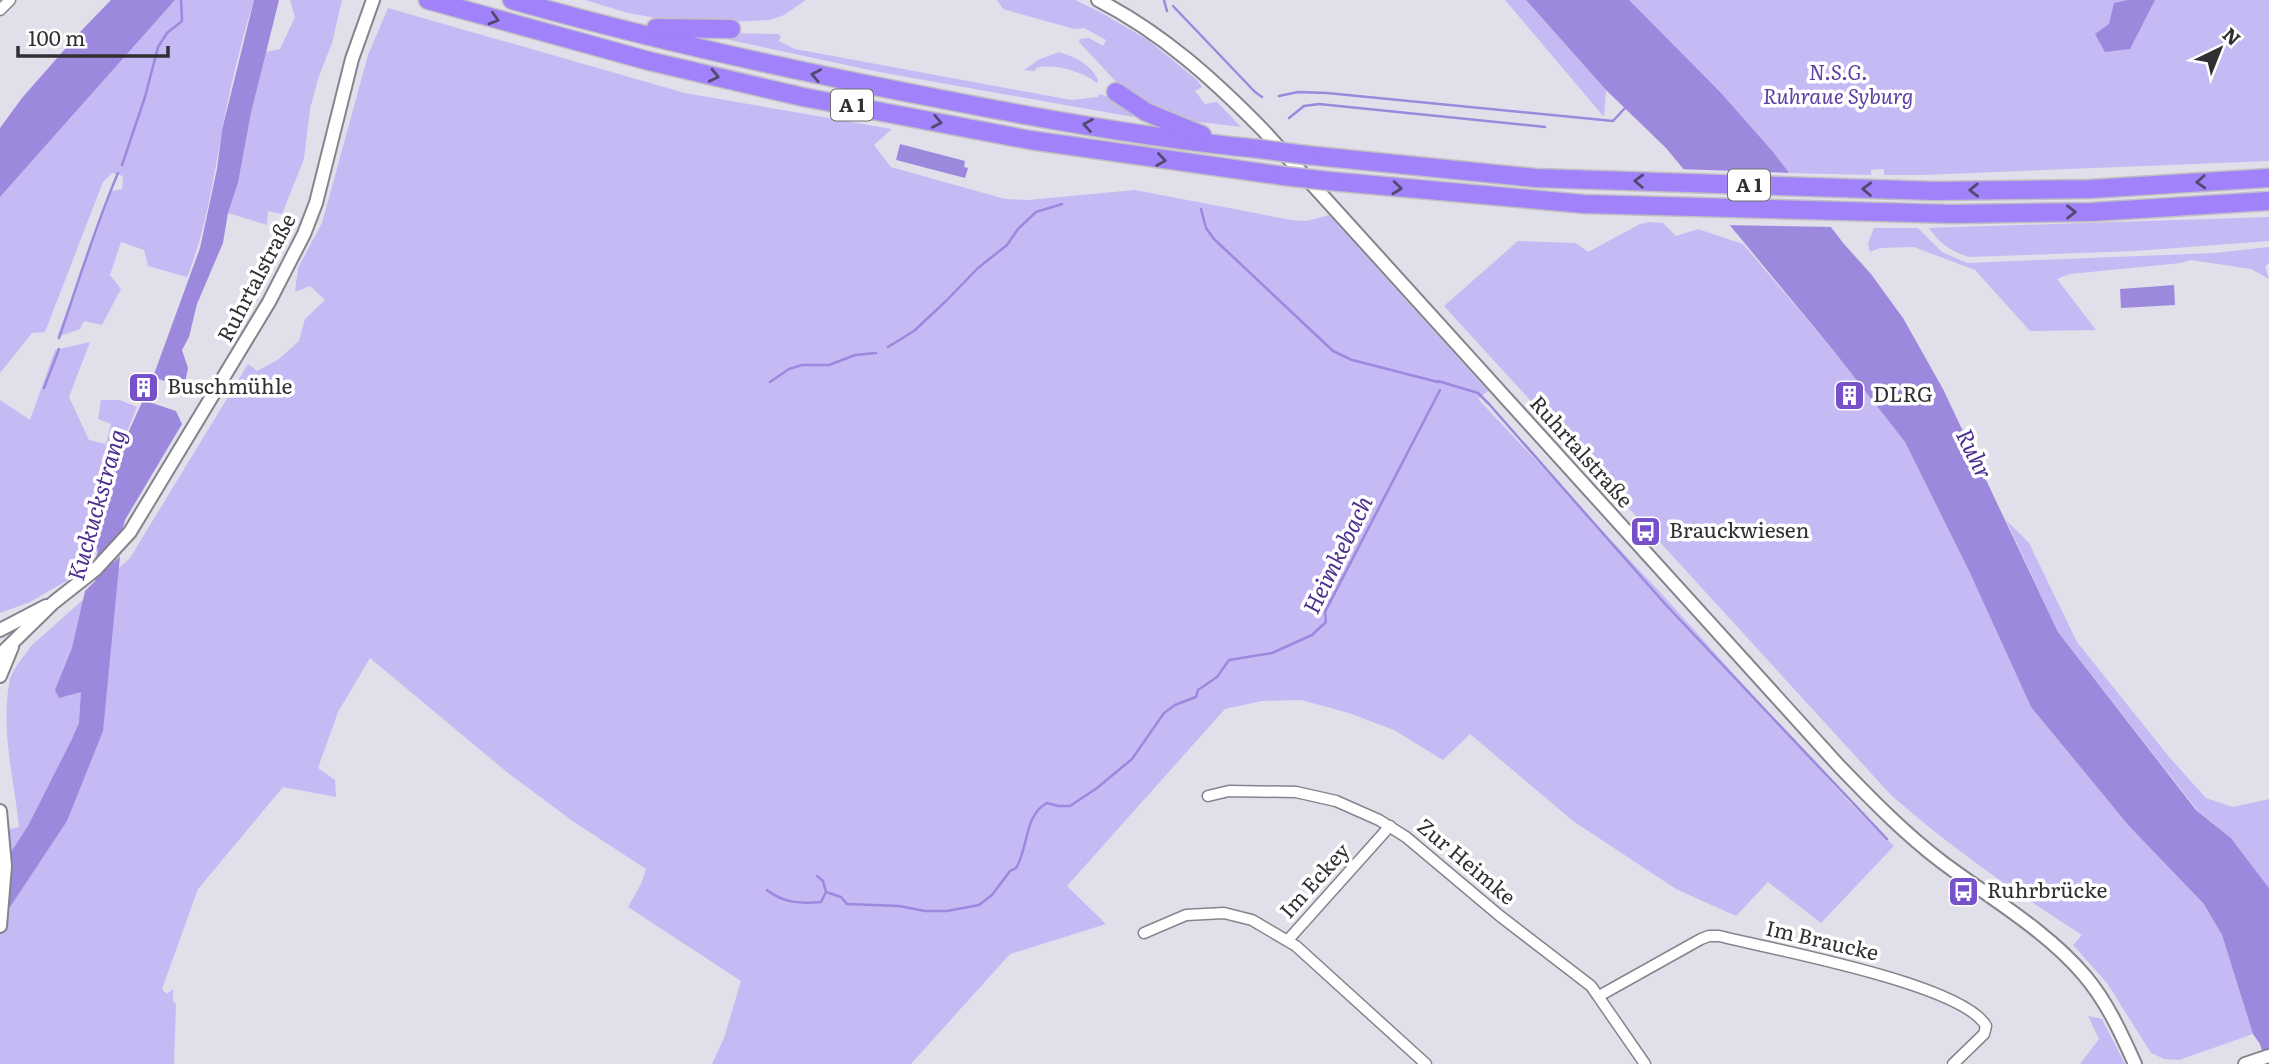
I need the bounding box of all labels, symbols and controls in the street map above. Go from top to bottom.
one-way arrow [488,10,500,25]
scale bar [18,14,168,58]
north arrow [2185,14,2255,84]
text: N [2217,20,2248,52]
text: 100 m [28,21,85,52]
park label: N.S.G. Ruhraue Syburg [1763,55,1913,110]
one-way arrow [708,68,720,82]
one-way arrow [810,68,822,83]
road number: A 1 [831,90,873,120]
one-way arrow [931,113,943,128]
one-way arrow [1082,118,1093,133]
one-way arrow [1155,152,1167,167]
road number: A 1 [1728,169,1770,200]
one-way arrow [1634,174,1645,189]
one-way arrow [2195,175,2206,190]
one-way arrow [1392,180,1403,195]
one-way arrow [1861,181,1872,196]
one-way arrow [1968,183,1979,198]
one-way arrow [2066,204,2076,220]
street label: Ruhrtalstraße [208,207,302,347]
place label: Buschmühle [167,369,293,400]
building icon: Buschmühle [127,370,161,404]
place label: DLRG [1873,377,1933,408]
building icon: DLRG [1833,378,1867,412]
street label: Ruhrtalstraße [1524,387,1642,513]
water label: Ruhr [1949,422,2003,484]
water label: Kuckuckstrang [57,425,133,584]
water label: Heimkebach [1293,489,1380,619]
place label: Brauckwiesen [1669,513,1810,544]
bus stop icon: Brauckwiesen [1629,514,1663,548]
street label: Zur Heimke [1412,810,1524,911]
street label: Im Eckey [1271,834,1356,924]
place label: Ruhrbrücke [1987,873,2107,904]
bus stop icon: Ruhrbrücke [1947,874,1981,908]
street label: Im Braucke [1763,911,1882,967]

